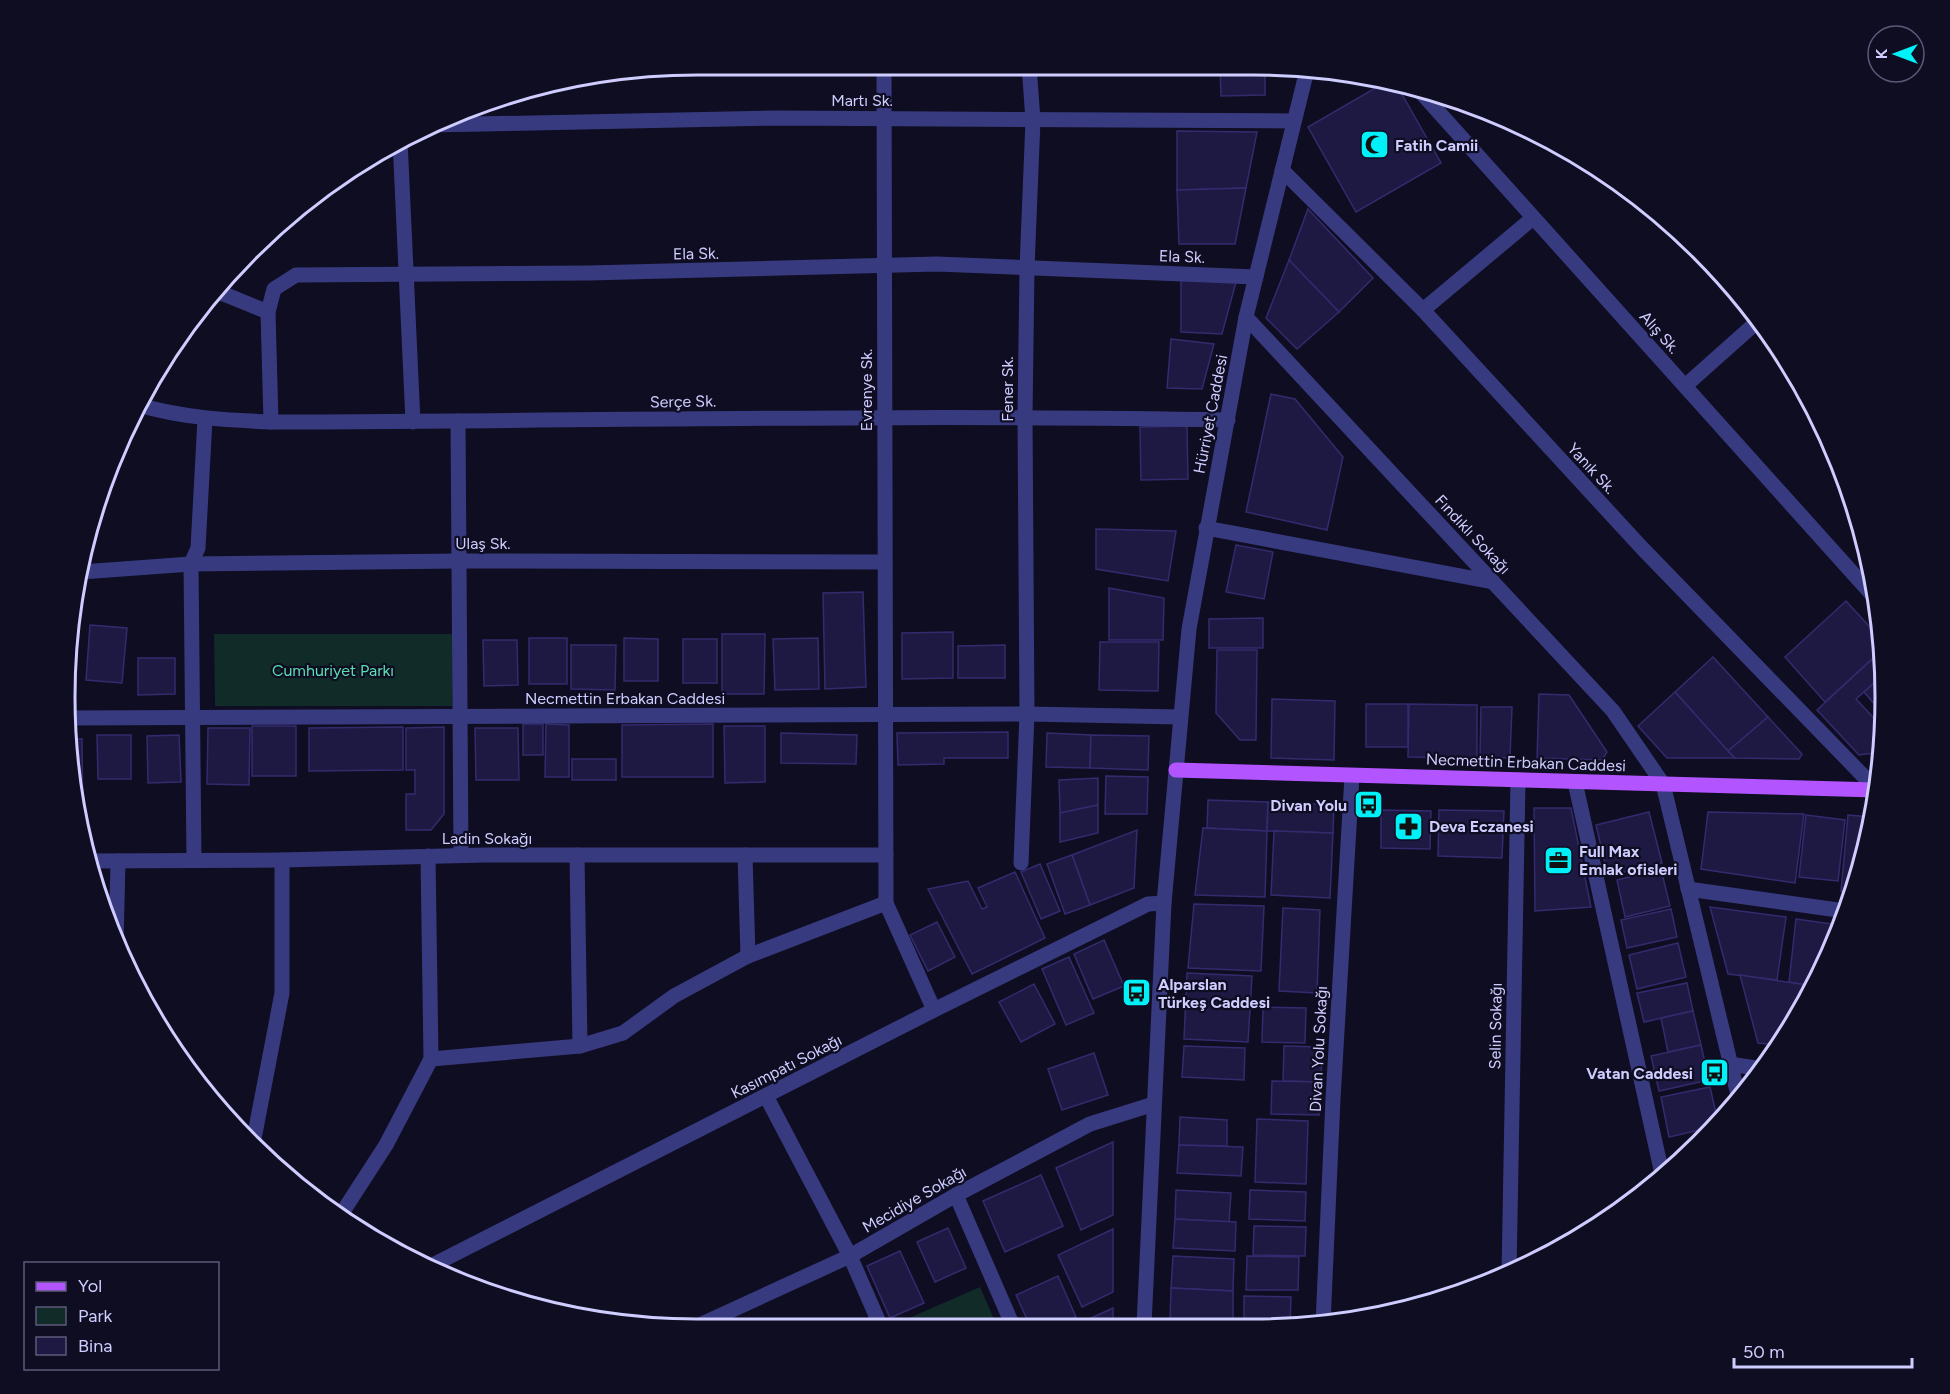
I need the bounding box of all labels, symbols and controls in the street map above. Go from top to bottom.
north arrow [1866,24,1926,84]
text: K [1872,48,1891,59]
street label: Martı Sk. [831,91,893,110]
mosque icon: Fatih Camii [1358,129,1390,161]
place label: Fatih Camii [1395,136,1478,155]
street label: Ela Sk. [673,244,719,263]
street label: Ela Sk. [1159,246,1205,267]
street label: Alış Sk. [1636,307,1684,357]
street label: Evrenye Sk. [857,349,876,431]
street label: Hürriyet Caddesi [1190,353,1231,475]
street label: Fener Sk. [998,356,1017,422]
street label: Serçe Sk. [650,391,716,412]
street label: Yanık Sk. [1563,439,1620,498]
street label: Fındıklı Sokağı [1431,491,1514,578]
street label: Ulaş Sk. [455,534,511,553]
park label: Cumhuriyet Parkı [272,661,394,680]
street label: Necmettin Erbakan Caddesi [525,689,725,708]
street label: Necmettin Erbakan Caddesi [1426,750,1626,775]
bus stop icon: Divan Yolu [1352,789,1384,821]
place label: Divan Yolu [1270,796,1347,815]
pharmacy icon: Deva Eczanesi [1392,810,1424,842]
place label: Deva Eczanesi [1429,817,1534,836]
street label: Ladin Sokağı [442,829,532,848]
place label: Full Max Emlak ofisleri [1579,842,1678,879]
office icon: Full Max Emlak ofisleri [1542,844,1574,876]
place label: Alparslan Türkeş Caddesi [1158,975,1270,1012]
bus stop icon: Alparslan Türkeş Caddesi [1121,977,1153,1009]
street label: Selin Sokağı [1485,983,1506,1069]
street label: Divan Yolu Sokağı [1306,985,1331,1113]
street label: Kasımpatı Sokağı [728,1030,845,1103]
bus stop icon: Vatan Caddesi [1698,1057,1730,1089]
place label: Vatan Caddesi [1586,1064,1693,1083]
street label: Mecidiye Sokağı [859,1162,969,1237]
legend [24,1262,219,1370]
text: Yol [78,1275,102,1297]
text: Park [78,1305,113,1327]
scale bar [1734,1331,1912,1369]
text: Bina [78,1335,112,1357]
text: 50 m [1743,1341,1785,1363]

